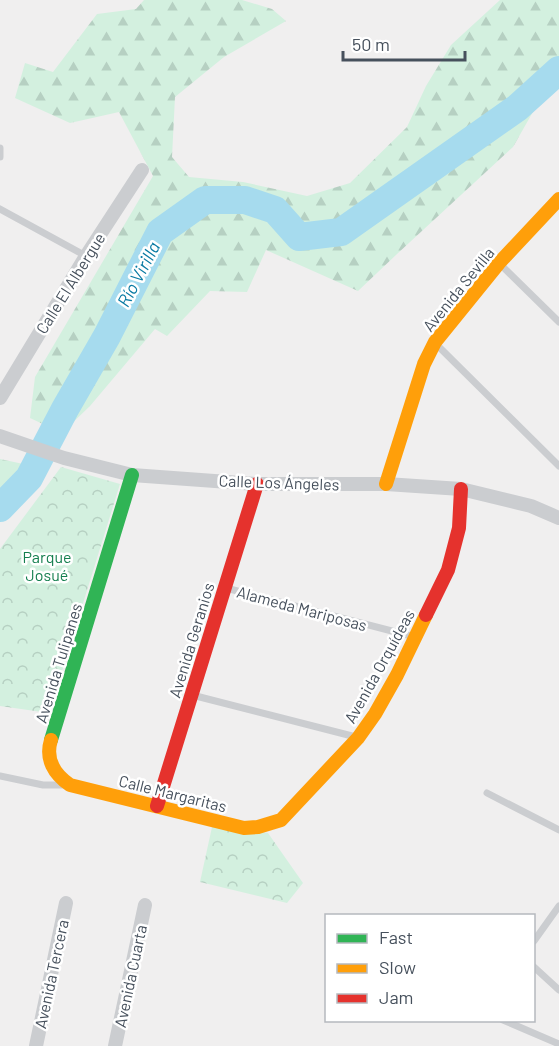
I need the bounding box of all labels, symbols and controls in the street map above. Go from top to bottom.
scale bar [343,24,464,62]
text: 50 m [352,33,390,55]
street label: Calle El Albergue [31,229,109,337]
water label: Río Virilla [112,238,164,310]
street label: Avenida Sevilla [418,243,498,335]
street label: Calle Los Ángeles [218,470,340,494]
park label: Parque Josué [22,547,72,584]
street label: Avenida Geranios [164,580,218,700]
street label: Alameda Mariposas [235,582,369,634]
street label: Avenida Tulipanes [31,601,85,725]
street label: Avenida Orquídeas [340,606,418,726]
street label: Calle Margaritas [117,770,229,816]
legend [325,914,535,1022]
street label: Avenida Tercera [30,918,72,1030]
street label: Avenida Cuarta [110,923,150,1029]
text: Fast [379,926,413,948]
text: Slow [379,956,416,978]
text: Jam [379,986,413,1008]

